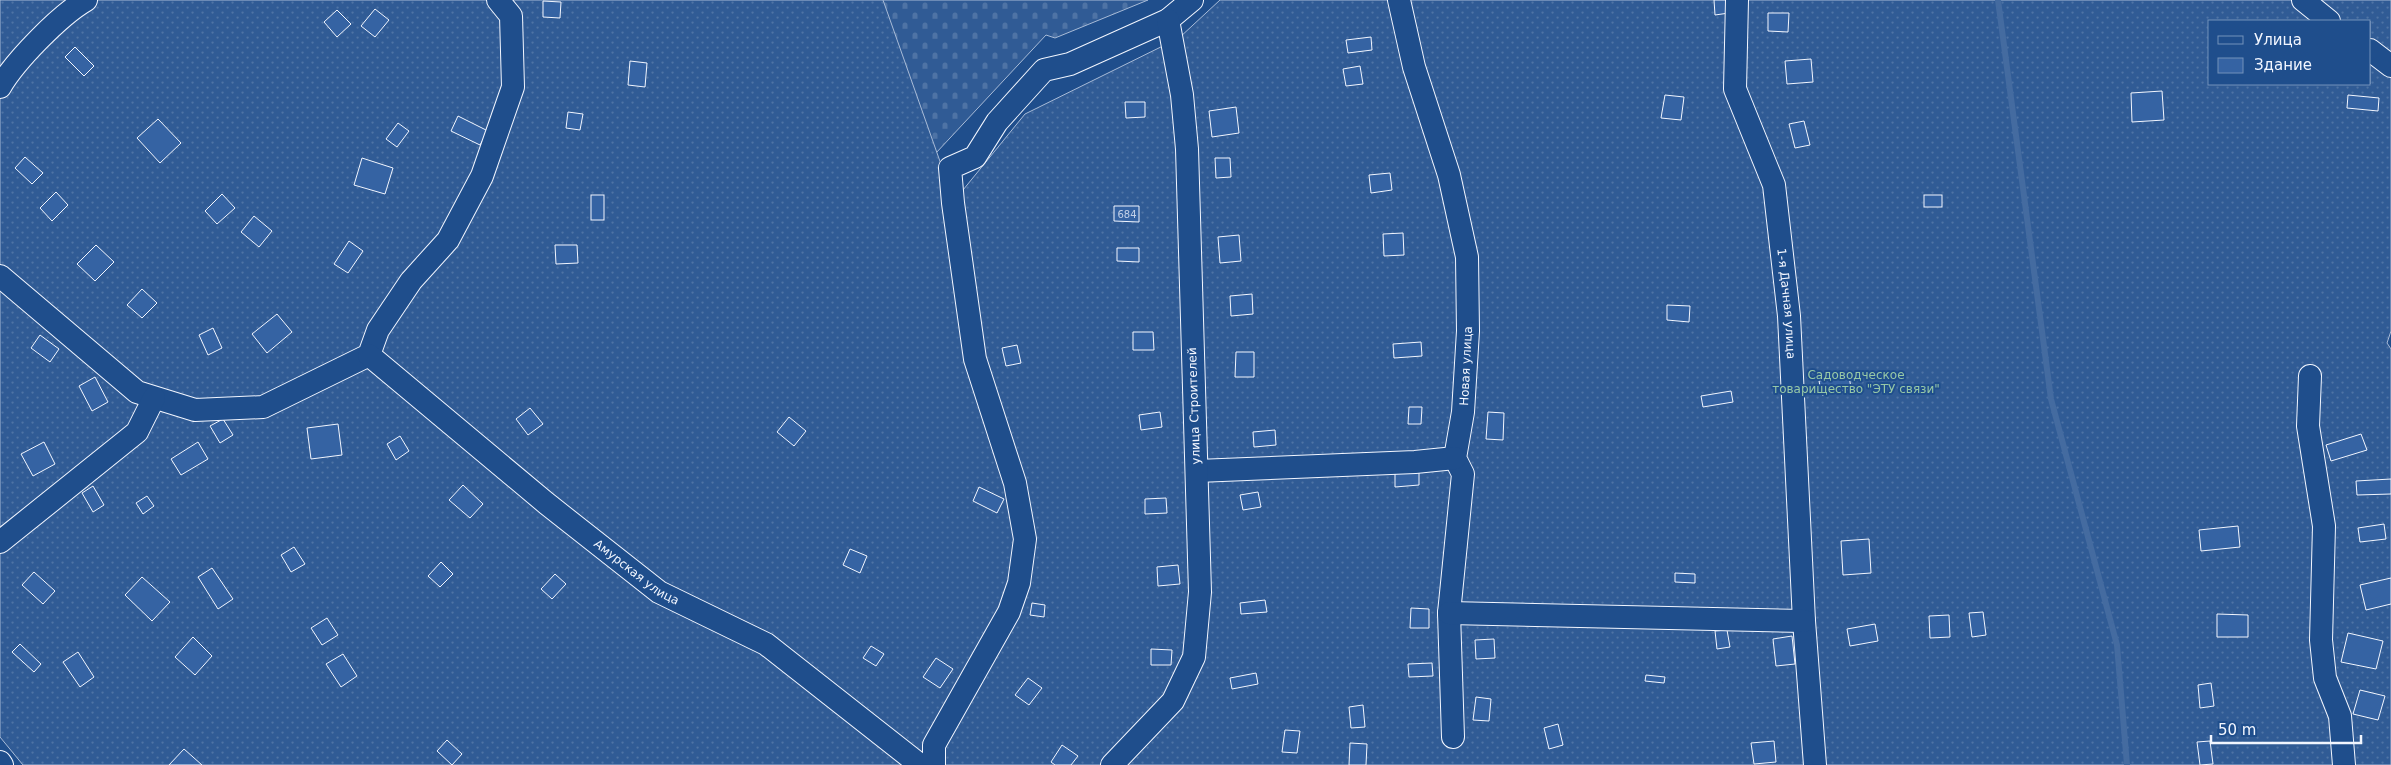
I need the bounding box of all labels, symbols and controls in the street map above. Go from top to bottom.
legend [2208,20,2371,85]
text: Улица [2254,31,2302,49]
text: Здание [2254,56,2312,74]
house number: 684 [1117,209,1137,220]
street label: 1-я Дачная улица [1774,248,1798,359]
street label: Новая улица [1457,326,1475,406]
street label: улица Строителей [1185,347,1203,465]
park label: Садоводческое товарищество "ЭТУ связи" [1772,368,1940,396]
street label: Амурская улица [591,537,682,608]
scale bar [2211,712,2361,744]
text: 50 m [2218,721,2256,739]

